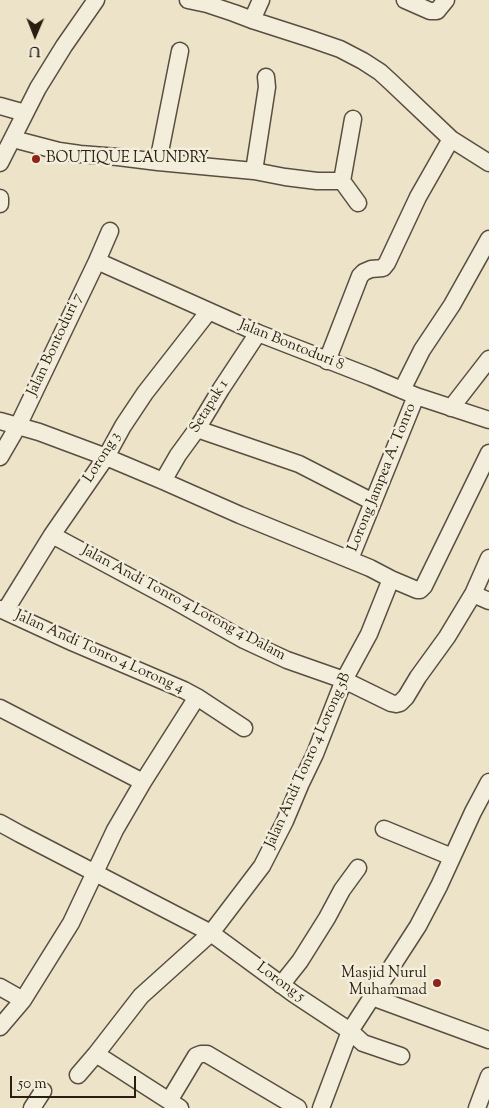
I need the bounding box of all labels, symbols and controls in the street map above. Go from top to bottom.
north arrow [10,10,60,60]
text: U [29,40,41,60]
place label: BOUTIQUE LAUNDRY [46,150,209,168]
marker: BOUTIQUE LAUNDRY [30,153,42,165]
street label: Jalan Bontoduri 7 [24,291,88,399]
street label: Jalan Bontoduri 8 [236,317,346,375]
street label: Setapak 1 [187,377,233,437]
street label: Lorong Jampea A. Tonro [345,401,421,555]
street label: Lorong 3 [80,429,126,487]
street label: Jalan Andi Tonro 4 Lorong 4 Dalam [78,542,288,666]
street label: Jalan Andi Tonro 4 Lorong 4 [12,608,186,698]
street label: Jalan Andi Tonro 4 Lorong 5B [262,671,356,851]
street label: Lorong 5 [252,959,308,1007]
place label: Masjid Nurul Muhammad [341,965,427,1000]
marker: Masjid Nurul Muhammad [431,977,443,989]
scale bar [12,1066,139,1098]
text: 50 m [18,1074,47,1095]

